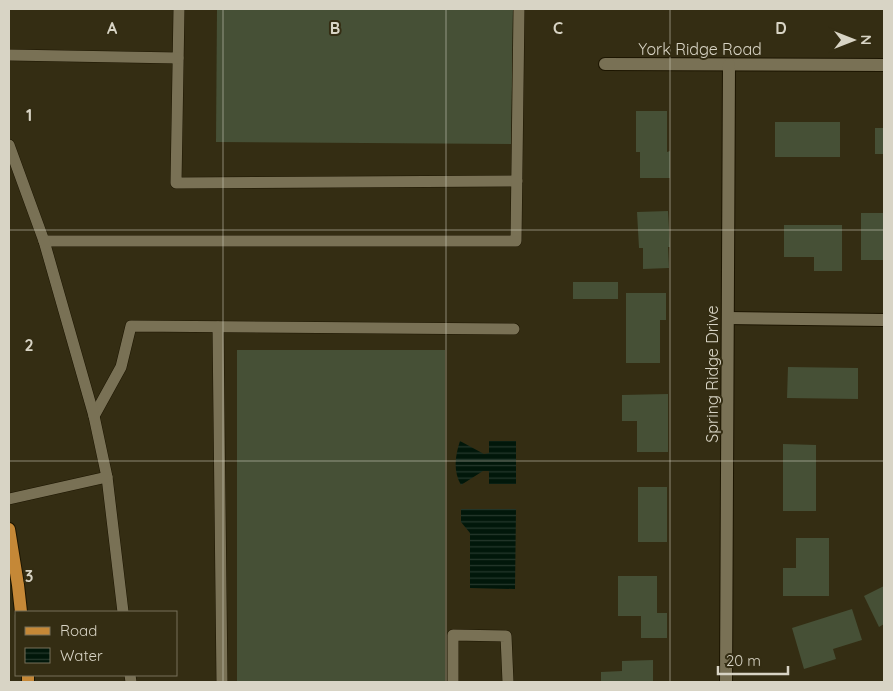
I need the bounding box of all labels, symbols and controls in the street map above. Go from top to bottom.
north arrow [828,15,878,65]
text: A [107,18,118,38]
text: B [330,18,340,38]
text: C [553,18,563,38]
text: D [775,18,787,38]
text: N [857,35,875,45]
street label: York Ridge Road [638,39,762,59]
text: 1 [26,105,32,125]
street label: Spring Ridge Drive [702,305,722,443]
text: 2 [24,335,34,355]
text: 3 [25,566,33,586]
legend [15,611,178,676]
text: Road [60,621,97,640]
scale bar [718,644,788,676]
text: Water [60,646,103,665]
text: 20 m [726,651,761,670]

